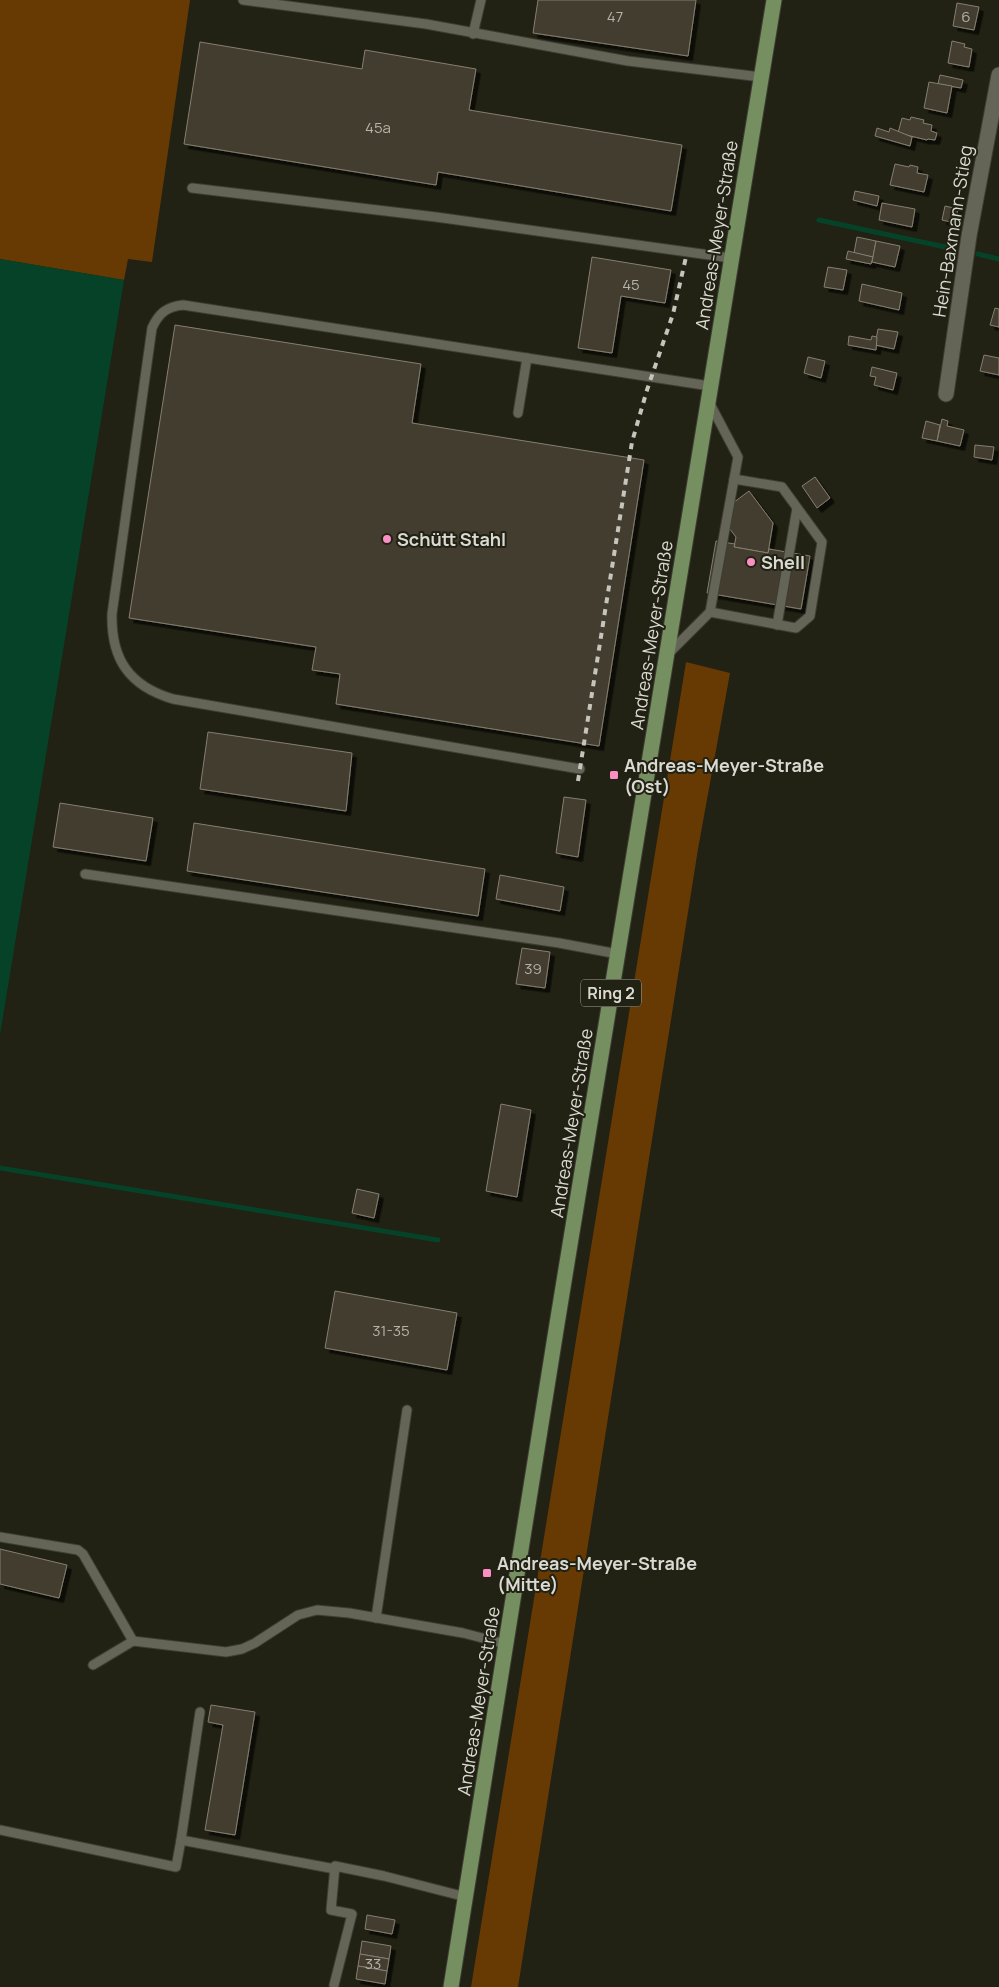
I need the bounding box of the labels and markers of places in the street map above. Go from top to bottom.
place label: Schütt Stahl [397,527,506,551]
marker: Schütt Stahl [381,533,393,545]
place label: Shell [761,550,805,574]
marker: Shell [745,556,757,568]
place label: Andreas-Meyer-Straße (Ost) [624,753,824,798]
marker: Andreas-Meyer-Straße (Ost) [608,769,620,781]
place label: Andreas-Meyer-Straße (Mitte) [497,1551,697,1596]
marker: Andreas-Meyer-Straße (Mitte) [481,1567,493,1579]

